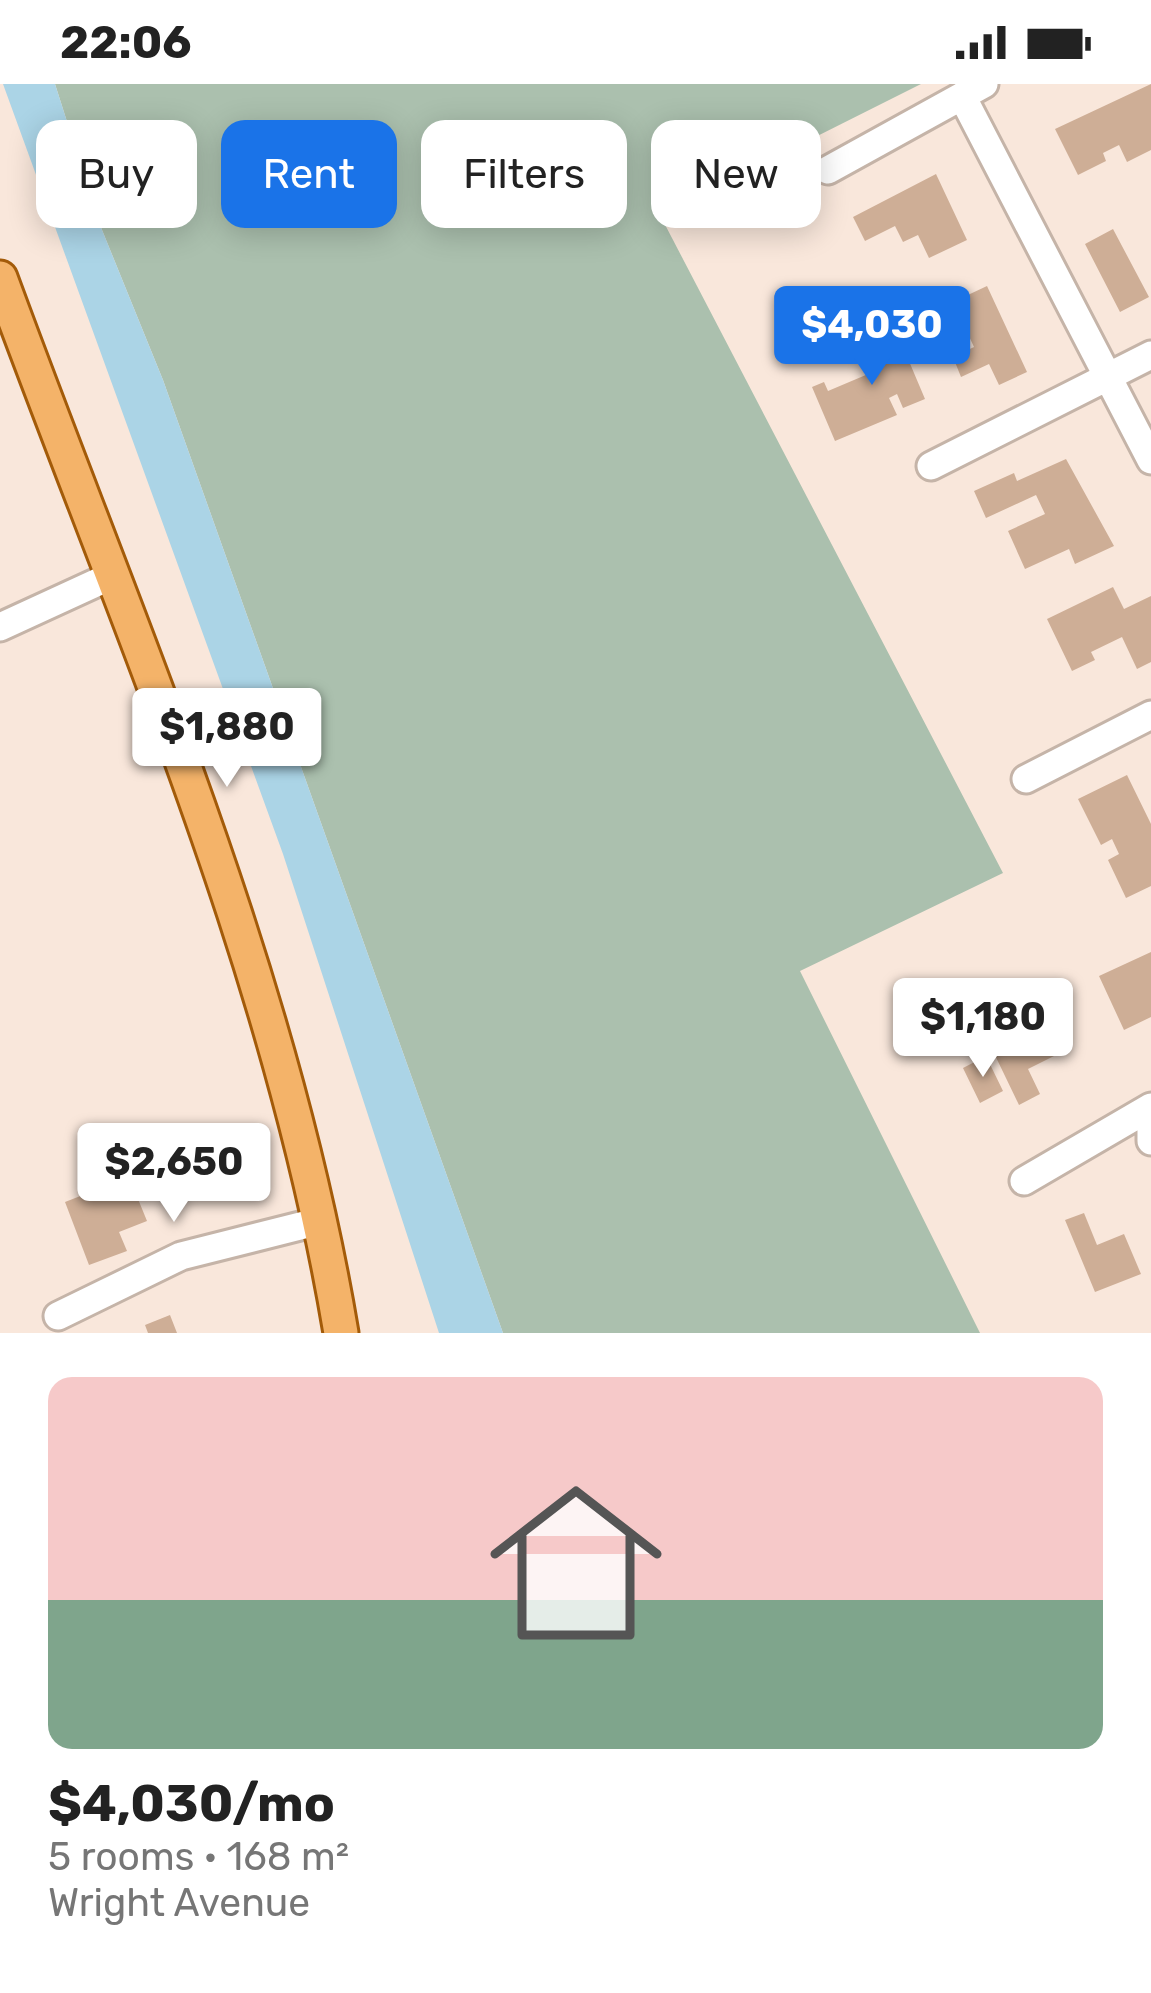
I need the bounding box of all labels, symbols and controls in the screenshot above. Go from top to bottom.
text: 22:06 [60,16,192,69]
chip: Buy [36,120,197,228]
chip: Rent [221,120,397,228]
chip: Filters [421,120,627,228]
chip: New [651,120,821,228]
pin: $4,030 [774,286,970,388]
text: $4,030 [801,302,943,348]
pin: $1,880 [129,688,325,790]
text: $1,880 [159,704,295,750]
pin: $1,180 [885,978,1081,1080]
text: $1,180 [920,994,1046,1040]
pin: $2,650 [76,1123,272,1225]
text: $2,650 [104,1139,244,1185]
icon: home [468,1455,684,1671]
text: $4,030/mo [48,1773,335,1834]
text: 5 rooms · 168 m² [48,1834,349,1880]
text: Wright Avenue [48,1880,310,1926]

